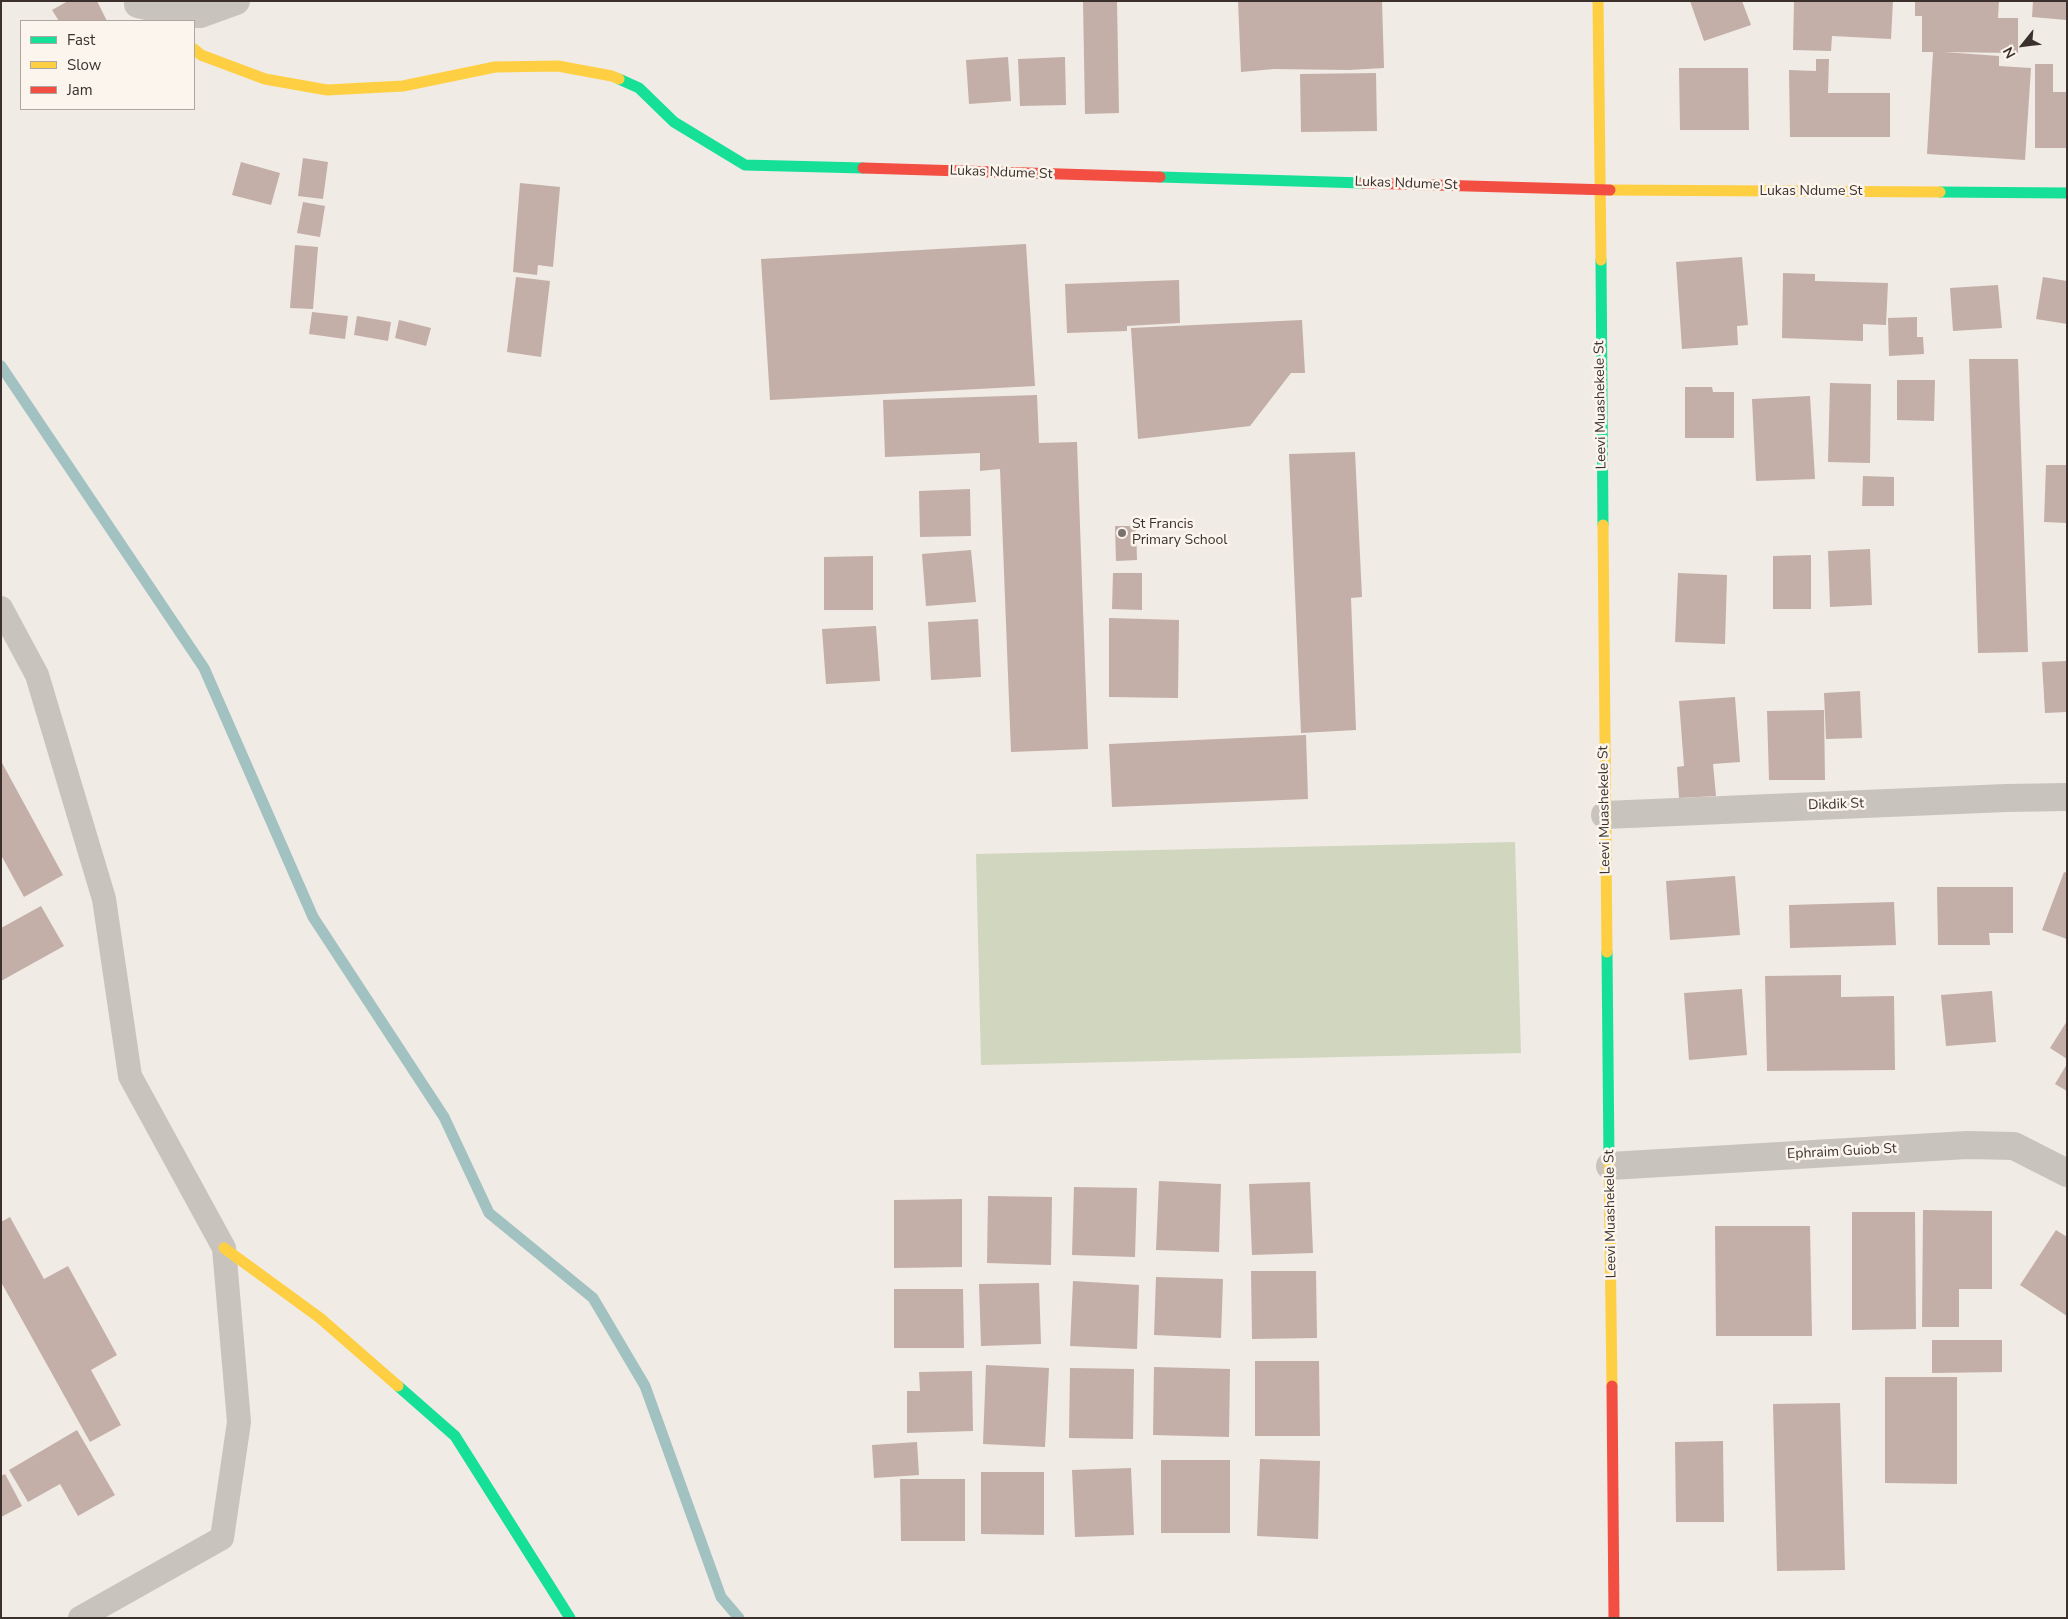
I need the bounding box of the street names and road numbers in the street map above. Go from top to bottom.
street label: Lukas Ndume St [949,163,1053,183]
street label: Lukas Ndume St [1354,174,1458,194]
street label: Lukas Ndume St [1760,184,1862,200]
street label: Leevi Muashekele St [1591,341,1611,469]
street label: Leevi Muashekele St [1595,746,1615,874]
street label: Dikdik St [1808,796,1864,814]
street label: Ephraim Guiob St [1787,1141,1897,1163]
street label: Leevi Muashekele St [1601,1150,1621,1278]

